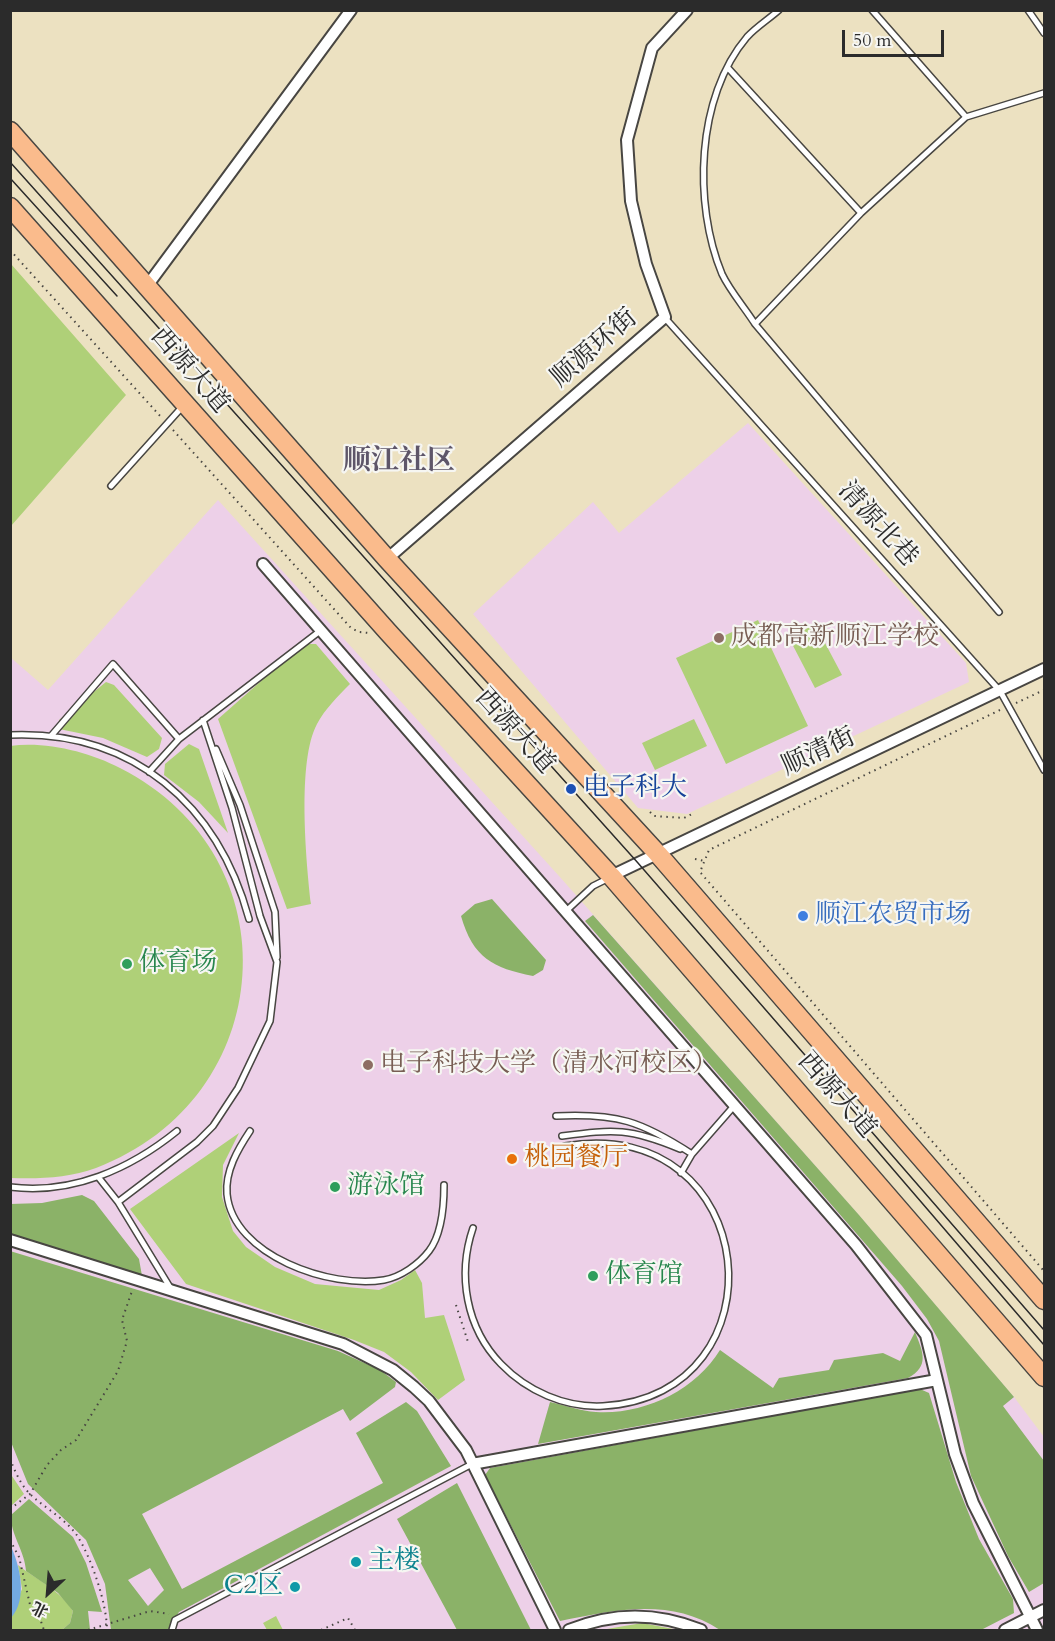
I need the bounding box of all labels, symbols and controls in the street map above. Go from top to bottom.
scale bar [845,18,947,56]
text: 50 m [853,28,892,53]
street label: 顺源环街 [546,303,644,395]
street label: 西源大道 [143,322,235,420]
district label: 顺江社区 [343,446,455,480]
street label: 清源北巷 [831,476,923,574]
place label: 成都高新顺江学校 [731,622,939,654]
marker: 成都高新顺江学校 [712,631,726,645]
street label: 西源大道 [468,683,560,781]
street label: 顺清街 [777,722,861,784]
place label: 电子科大 [583,773,687,805]
marker: 电子科大 [564,782,578,796]
place label: 顺江农贸市场 [815,900,971,932]
marker: 顺江农贸市场 [796,909,810,923]
place label: 体育场 [139,948,217,980]
marker: 体育场 [120,957,134,971]
street label: 西源大道 [790,1047,882,1145]
place label: 电子科技大学（清水河校区） [380,1049,718,1081]
marker: 电子科技大学（清水河校区） [361,1058,375,1072]
place label: 桃园餐厅 [524,1143,628,1175]
marker: 桃园餐厅 [505,1152,519,1166]
place label: 游泳馆 [347,1171,425,1203]
marker: 游泳馆 [328,1180,342,1194]
place label: 体育馆 [605,1260,683,1292]
marker: 体育馆 [586,1269,600,1283]
place label: 主楼 [368,1546,420,1578]
marker: 主楼 [349,1555,363,1569]
north arrow [18,1563,78,1623]
place label: C2区 [224,1571,283,1603]
marker: C2区 [288,1580,302,1594]
text: 北 [28,1596,52,1623]

